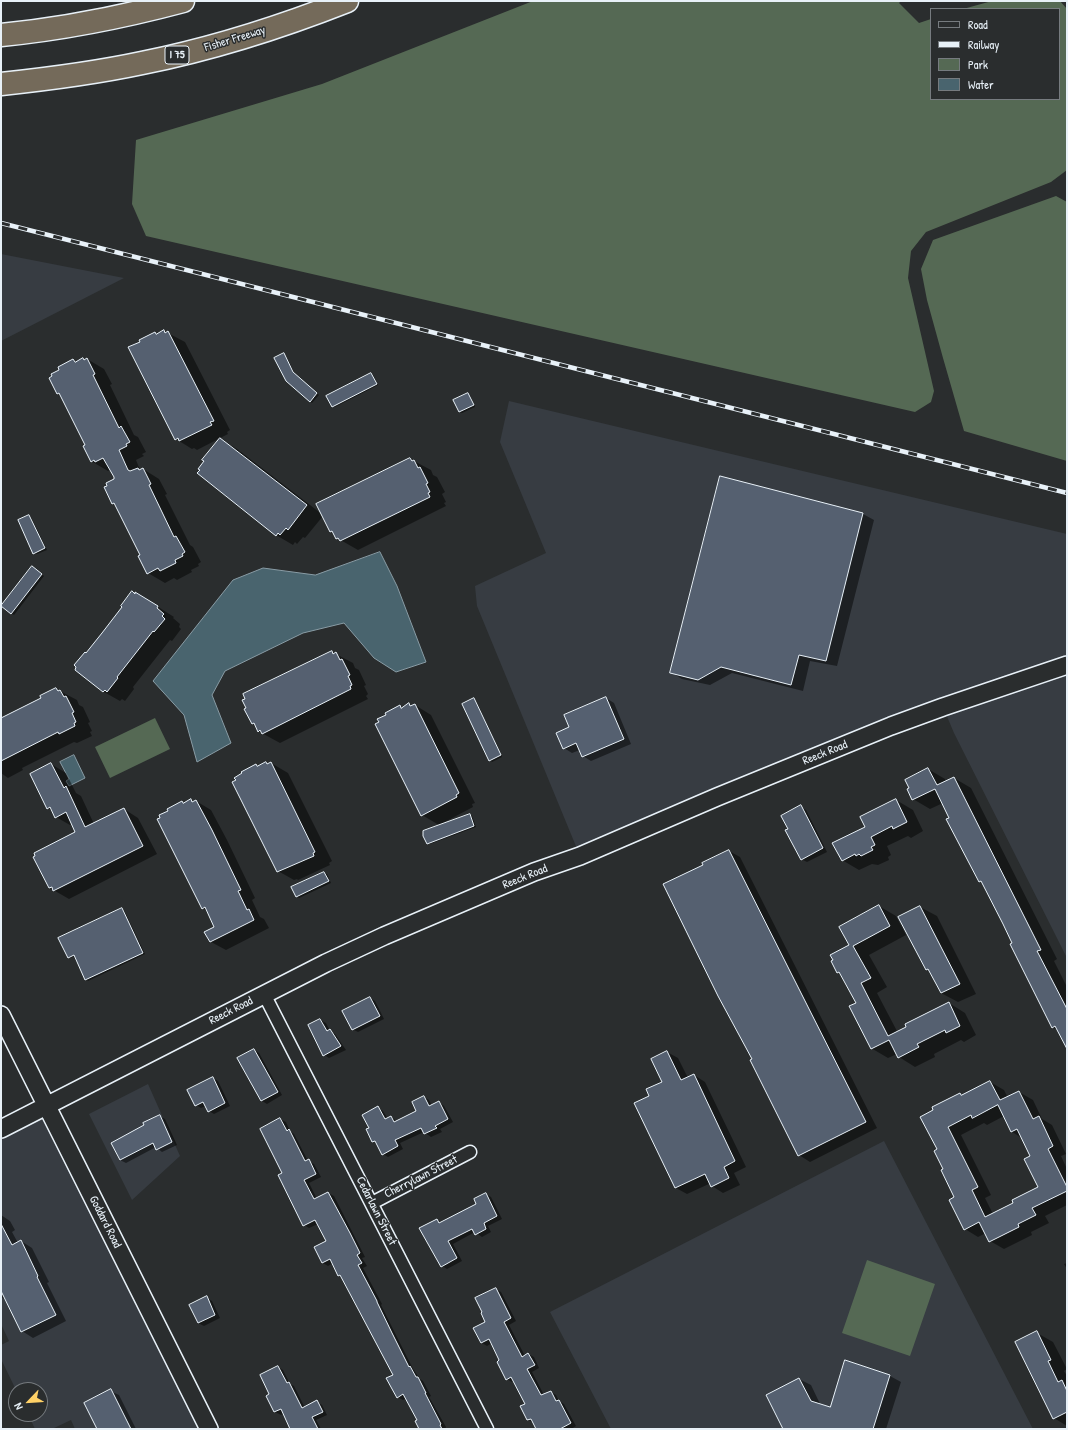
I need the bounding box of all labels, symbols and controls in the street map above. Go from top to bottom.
legend [930,8,1060,100]
text: Road [968,16,988,33]
street label: Fisher Freeway [203,23,267,55]
text: Railway [968,36,999,53]
road number: I 75 [165,46,189,64]
text: Park [968,56,988,73]
text: Water [968,76,994,93]
street label: Reeck Road [800,738,850,768]
street label: Reeck Road [500,862,550,892]
street label: Reeck Road [207,994,255,1028]
street label: Cherrylawn Street [382,1152,460,1202]
street label: Cedarlawn Street [353,1174,399,1248]
street label: Goddard Road [86,1194,124,1250]
north arrow [8,1382,48,1422]
text: N [10,1401,26,1412]

